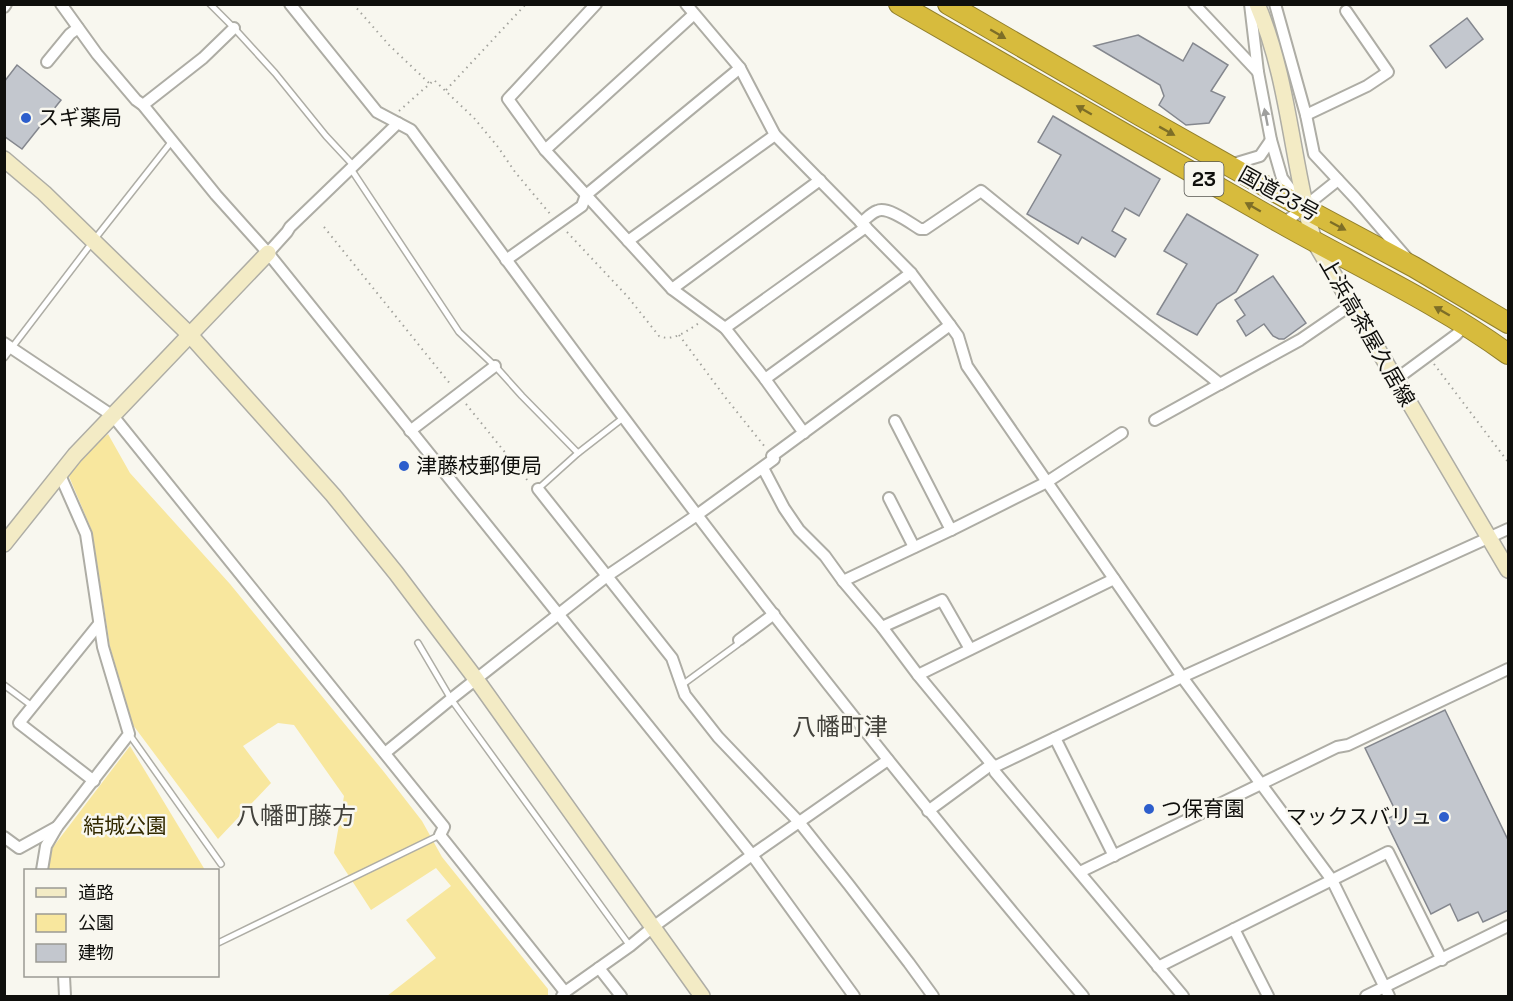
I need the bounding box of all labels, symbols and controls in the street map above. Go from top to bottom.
one-way arrow [990,29,1007,39]
place label: スギ薬局 [38,104,122,131]
one-way arrow [1075,105,1092,115]
one-way arrow [1261,107,1270,126]
marker: スギ薬局 [19,111,33,125]
one-way arrow [1159,126,1176,136]
street label: 国道23号 [1234,160,1324,227]
road number: 23 [1184,162,1224,196]
one-way arrow [1244,202,1261,212]
one-way arrow [1329,221,1346,231]
street label: 上浜高茶屋久居線 [1314,252,1421,411]
one-way arrow [1434,306,1450,317]
place label: 津藤枝郵便局 [416,452,542,479]
marker: 津藤枝郵便局 [397,459,411,473]
district label: 八幡町津 [792,711,888,742]
place label: つ保育園 [1161,795,1245,822]
district label: 八幡町藤方 [236,800,356,831]
marker: つ保育園 [1142,802,1156,816]
place label: マックスバリュ [1286,803,1432,830]
marker: マックスバリュ [1437,810,1451,824]
park label: 結城公園 [83,812,167,839]
legend [24,869,219,977]
text: 道路 [78,881,114,904]
text: 公園 [78,911,114,934]
text: 建物 [78,941,114,964]

